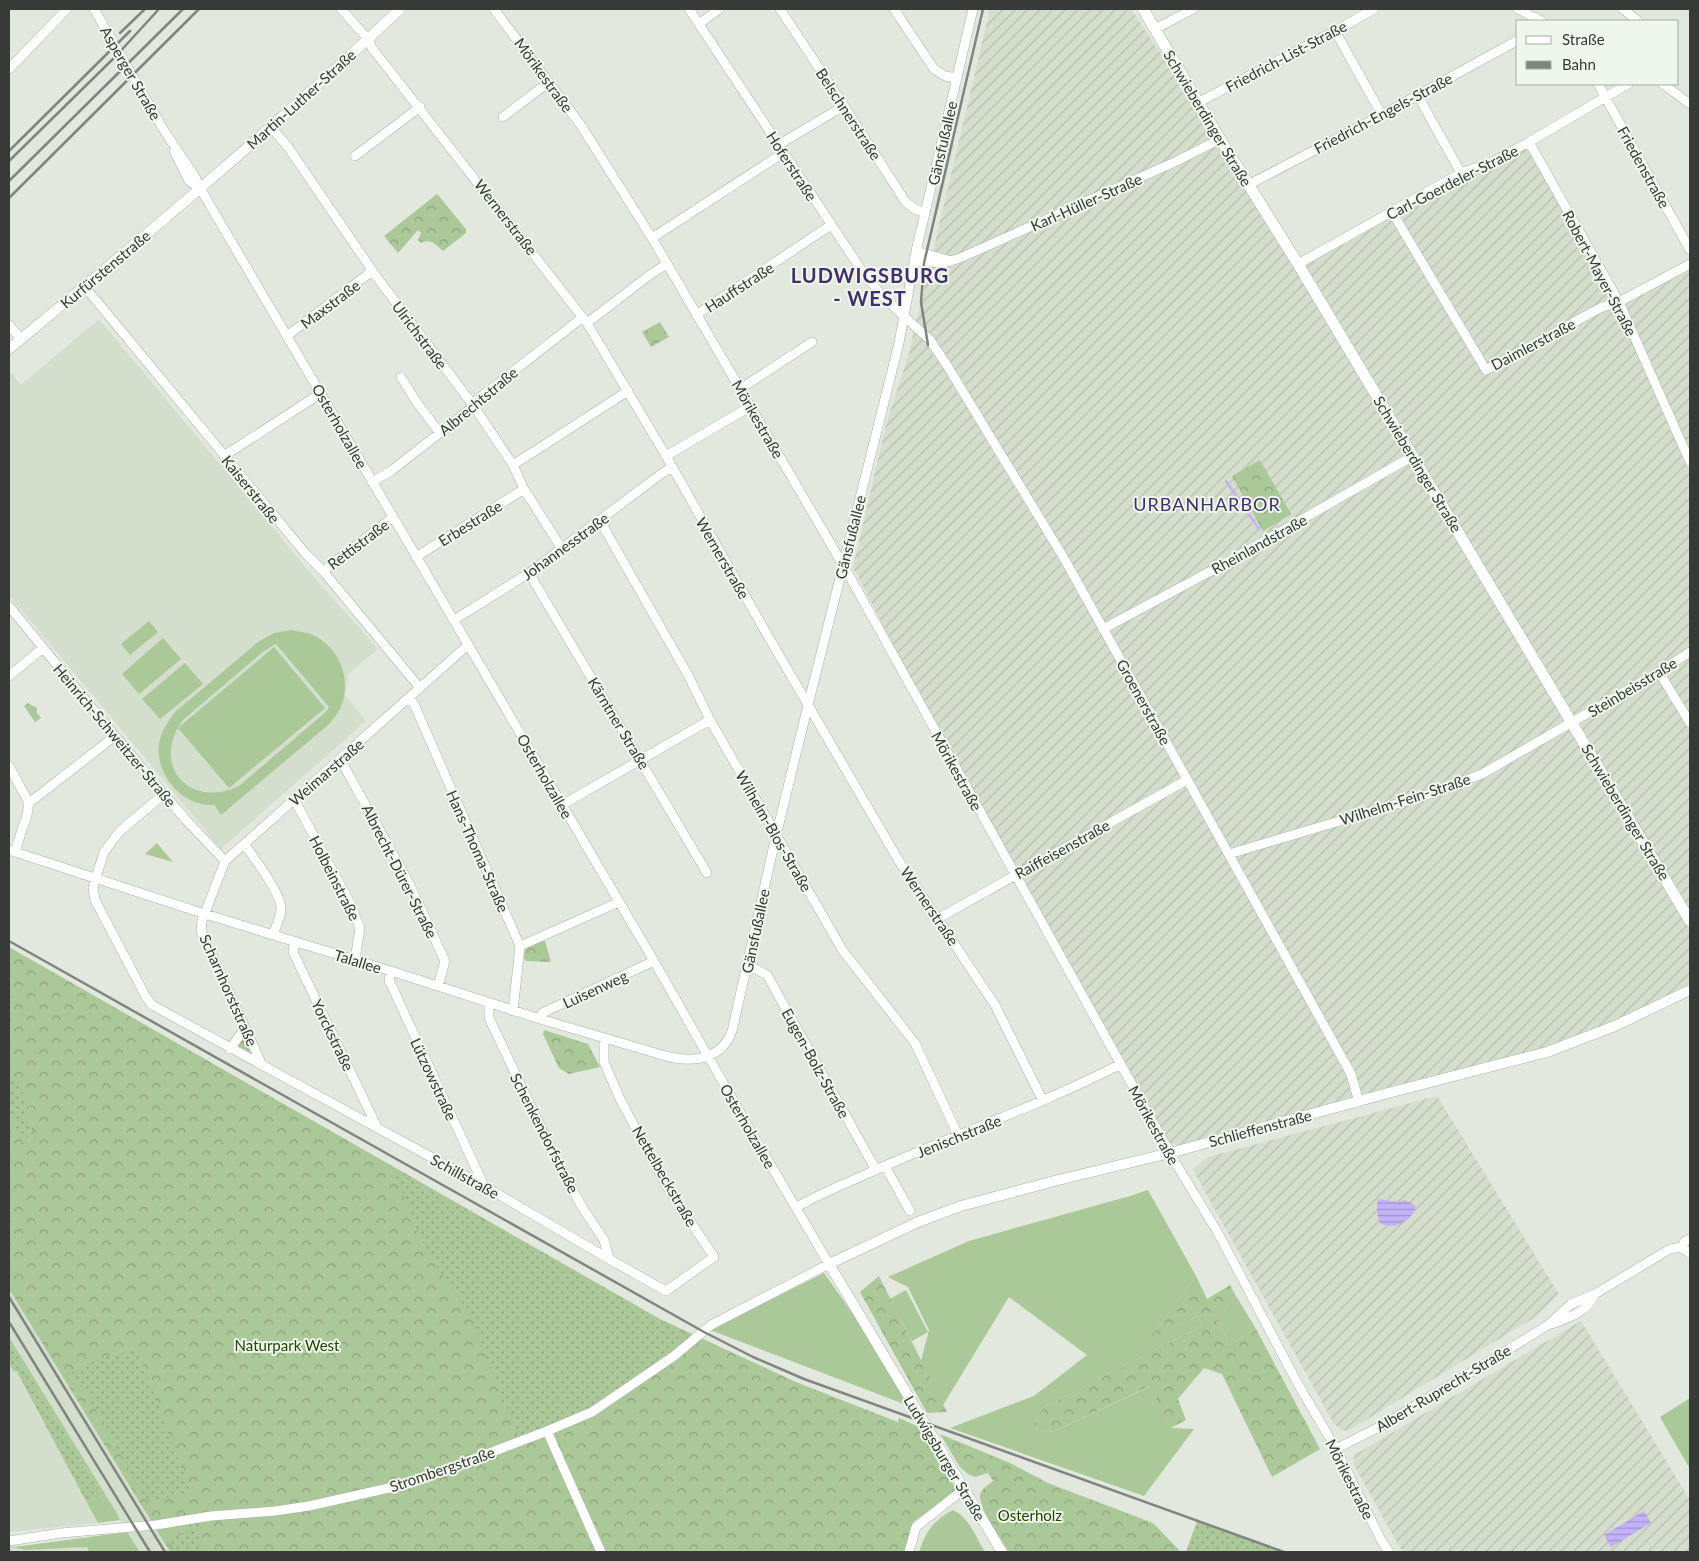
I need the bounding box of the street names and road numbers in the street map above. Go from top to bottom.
street label: Friedrich-List-Straße [1222,16,1350,96]
street label: Asperger Straße [97,23,165,123]
street label: Mörikestraße [511,34,577,116]
street label: Martin-Luther-Straße [243,45,359,153]
street label: Schwieberdinger Straße [1160,47,1256,190]
street label: Belschnerstraße [813,65,885,163]
street label: Friedrich-Engels-Straße [1311,69,1455,157]
street label: Gänsfußallee [924,99,960,187]
street label: Friedenstraße [1614,123,1674,211]
street label: Hoferstraße [763,128,821,204]
street label: Carl-Goerdeler-Straße [1383,141,1521,223]
street label: Karl-Hüller-Straße [1028,169,1145,235]
street label: Wernerstraße [471,176,541,258]
street label: Robert-Mayer-Straße [1559,207,1641,339]
street label: Kurfürstenstraße [56,226,154,312]
street label: Hauffstraße [701,258,777,316]
street label: Maxstraße [297,276,363,332]
street label: Ulrichstraße [389,298,451,373]
street label: Daimlerstraße [1488,314,1578,374]
street label: Albrechtstraße [435,363,521,439]
street label: Mörikestraße [728,377,788,462]
street label: Osterholzallee [309,381,372,472]
street label: Schwieberdinger Straße [1370,393,1466,536]
street label: Kaiserstraße [218,451,284,527]
street label: Gänsfußallee [831,493,869,581]
street label: Erbestraße [435,496,505,550]
street label: Johannesstraße [518,508,612,584]
street label: Rheinlandstraße [1208,510,1310,578]
street label: Wernerstraße [692,514,754,602]
street label: Rettistraße [324,515,392,573]
street label: Steinbeisstraße [1584,653,1680,721]
street label: Groenerstraße [1113,656,1175,748]
street label: Heinrich-Schweitzer-Straße [50,660,180,810]
street label: Kärntner Straße [584,674,654,772]
street label: Mörikestraße [928,728,986,814]
street label: Osterholzallee [514,731,577,822]
street label: Weimarstraße [285,735,367,809]
street label: Schwieberdinger Straße [1578,741,1674,884]
street label: Wilhelm-Blos-Straße [732,767,816,895]
street label: Wilhelm-Fein-Straße [1337,769,1473,829]
street label: Hans-Thoma-Straße [443,787,513,915]
street label: Albrecht-Dürer-Straße [358,801,442,941]
street label: Raiffeisenstraße [1011,815,1113,882]
street label: Holbeinstraße [306,833,364,924]
street label: Wernerstraße [897,863,963,949]
street label: Gänsfußallee [737,887,773,975]
street label: Scharnhorststraße [196,931,262,1049]
street label: Talallee [332,945,384,977]
street label: Luisenweg [560,966,630,1012]
street label: Yorckstraße [308,996,358,1074]
street label: Eugen-Bolz-Straße [778,1005,854,1121]
street label: Lützowstraße [407,1035,461,1123]
street label: Schenkendorfstraße [507,1070,583,1196]
street label: Osterholzallee [717,1081,780,1172]
street label: Mörikestraße [1125,1082,1183,1168]
street label: Schlieffenstraße [1207,1106,1314,1150]
street label: Jenischstraße [914,1111,1004,1161]
street label: Nettelbeckstraße [629,1123,701,1230]
street label: Schillstraße [428,1150,502,1202]
street label: Albert-Ruprecht-Straße [1372,1341,1514,1435]
street label: Ludwigsburger Straße [900,1392,990,1524]
street label: Mörikestraße [1322,1436,1378,1522]
street label: Strombergstraße [387,1443,497,1495]

